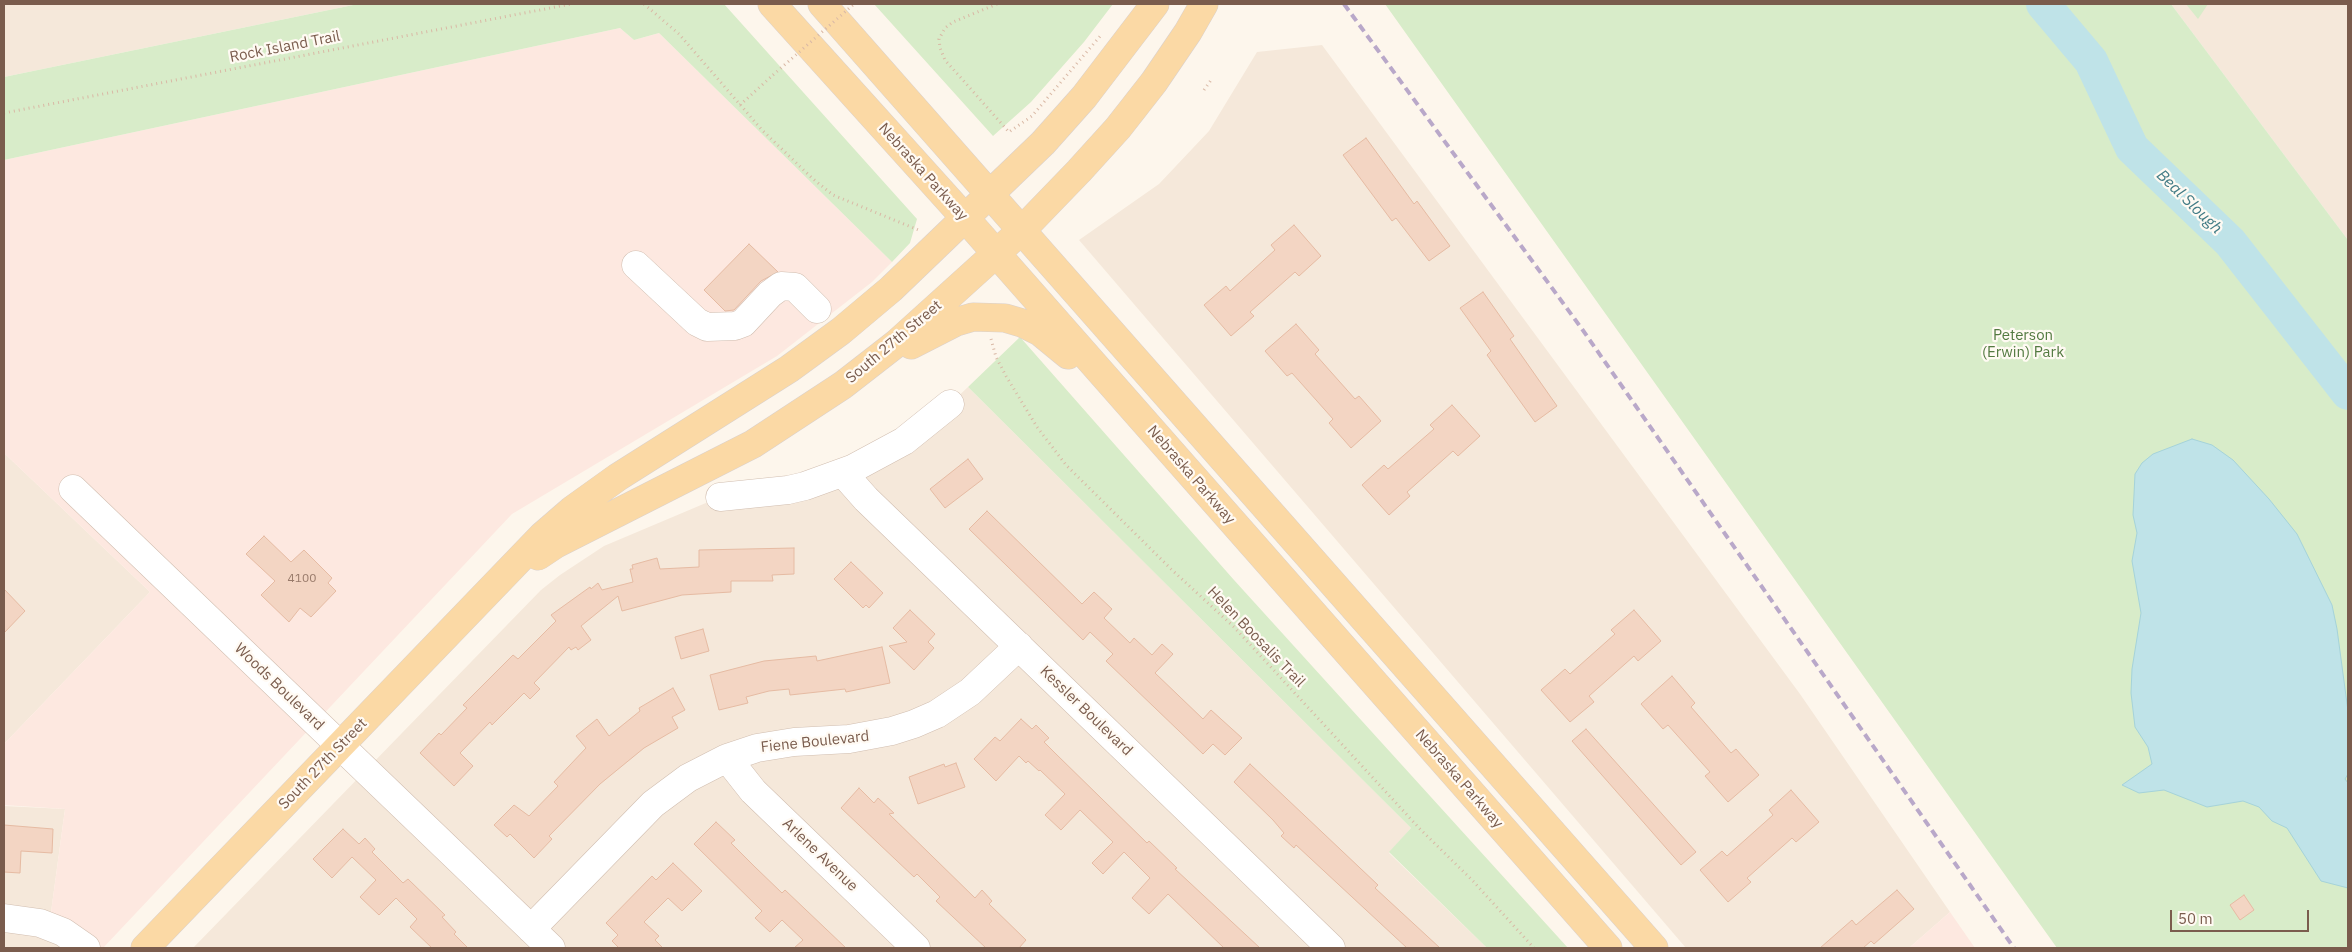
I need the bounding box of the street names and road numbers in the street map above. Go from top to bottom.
street label: Rock Island Trail [228,27,342,67]
street label: Nebraska Parkway [875,120,971,224]
street label: South 27th Street [842,297,946,387]
street label: Nebraska Parkway [1143,422,1239,528]
street label: Helen Boosalis Trail [1203,583,1309,691]
street label: Woods Boulevard [230,640,328,734]
street label: Kessler Boulevard [1036,662,1136,760]
street label: South 27th Street [275,715,371,813]
street label: Nebraska Parkway [1411,726,1507,832]
street label: Fiene Boulevard [760,727,870,757]
street label: Arlene Avenue [779,815,861,895]

